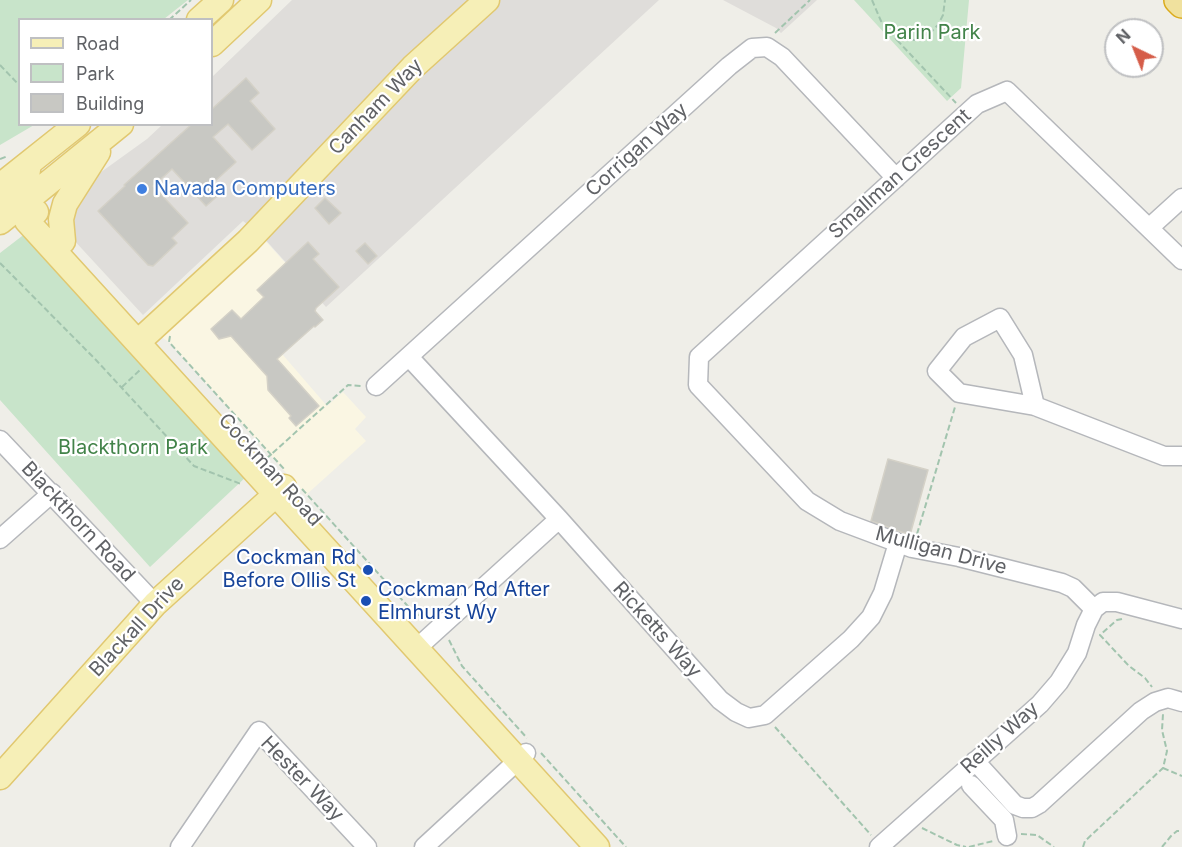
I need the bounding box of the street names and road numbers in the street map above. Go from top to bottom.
street label: Canham Way [324,54,428,160]
street label: Corrigan Way [581,98,693,202]
street label: Smallman Crescent [824,104,976,244]
street label: Cockman Road [213,409,327,531]
street label: Blackthorn Road [16,457,140,587]
street label: Mulligan Drive [873,522,1009,580]
street label: Blackall Drive [85,572,189,682]
street label: Ricketts Way [608,577,706,683]
street label: Reilly Way [956,697,1044,779]
street label: Hester Way [255,731,349,827]

